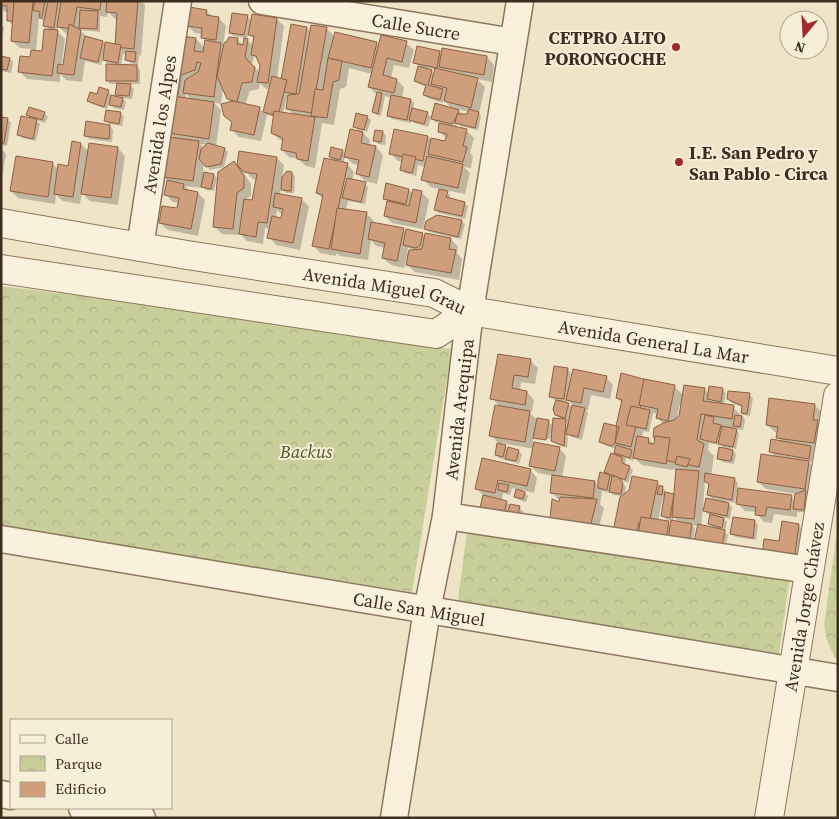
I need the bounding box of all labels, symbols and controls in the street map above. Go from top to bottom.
street label: Calle Sucre [370,7,462,46]
north arrow [779,10,829,60]
place label: CETPRO ALTO PORONGOCHE [545,25,666,71]
text: N [792,36,808,58]
marker: CETPRO ALTO PORONGOCHE [670,41,682,53]
street label: Avenida los Alpes [136,53,182,196]
place label: I.E. San Pedro y San Pablo - Circa [689,140,828,186]
marker: I.E. San Pedro y San Pablo - Circa [673,156,685,168]
street label: Avenida Miguel Grau [301,260,471,320]
street label: Avenida General La Mar [556,313,751,369]
street label: Avenida Arequipa [438,336,479,481]
park label: Backus [279,439,333,464]
street label: Avenida Jorge Chávez [777,520,830,694]
street label: Calle San Miguel [351,585,487,632]
legend [10,719,172,809]
text: Calle [55,728,89,749]
text: Parque [55,753,103,774]
text: Edificio [55,778,106,799]

